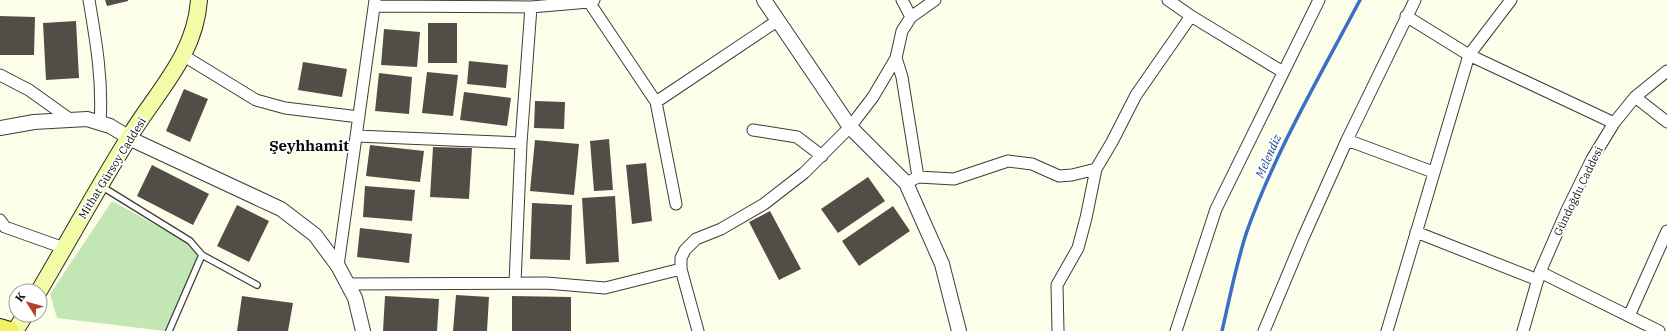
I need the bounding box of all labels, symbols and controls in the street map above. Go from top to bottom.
street label: Mithat Gürsoy Caddesi [75,114,149,221]
water label: Melendiz [1251,131,1284,181]
district label: Şeyhhamit [269,136,349,155]
street label: Gündoğdu Caddesi [1550,144,1606,238]
north arrow [8,283,48,323]
text: K [12,289,28,305]

